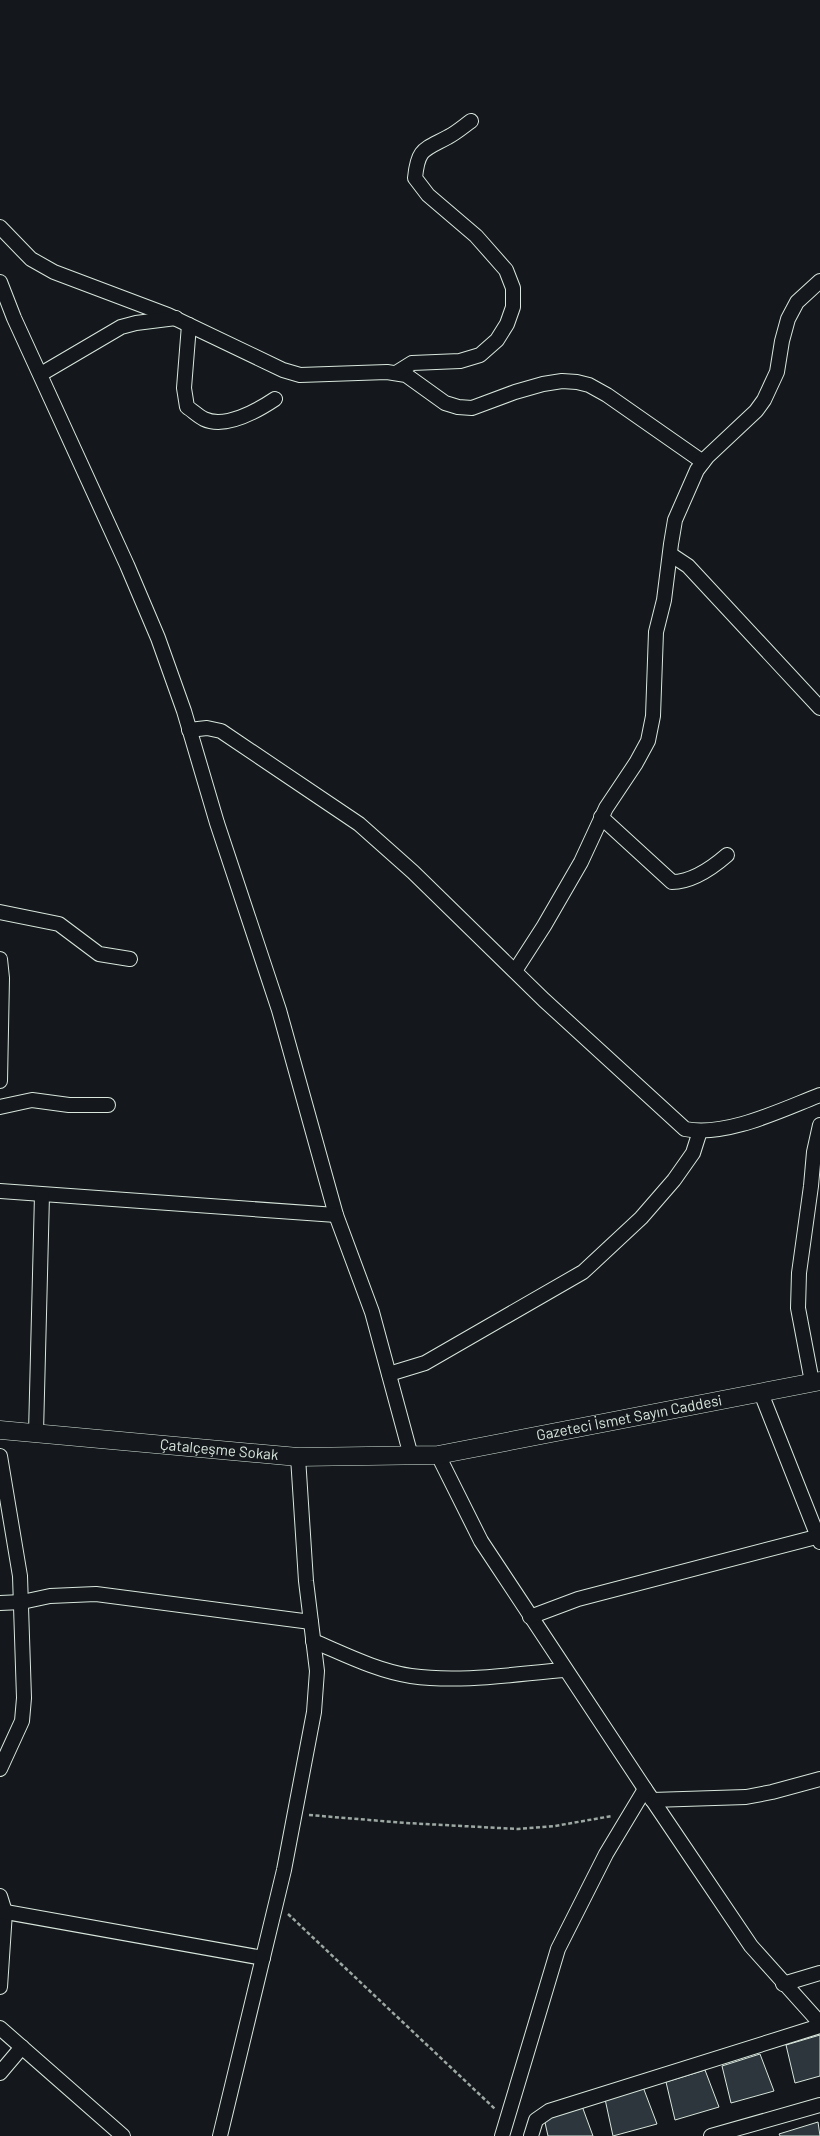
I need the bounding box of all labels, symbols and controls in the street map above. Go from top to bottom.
street label: Gazeteci İsmet Sayın Caddesi [535,1390,723,1444]
street label: Çatalçeşme Sokak [159,1435,280,1463]

